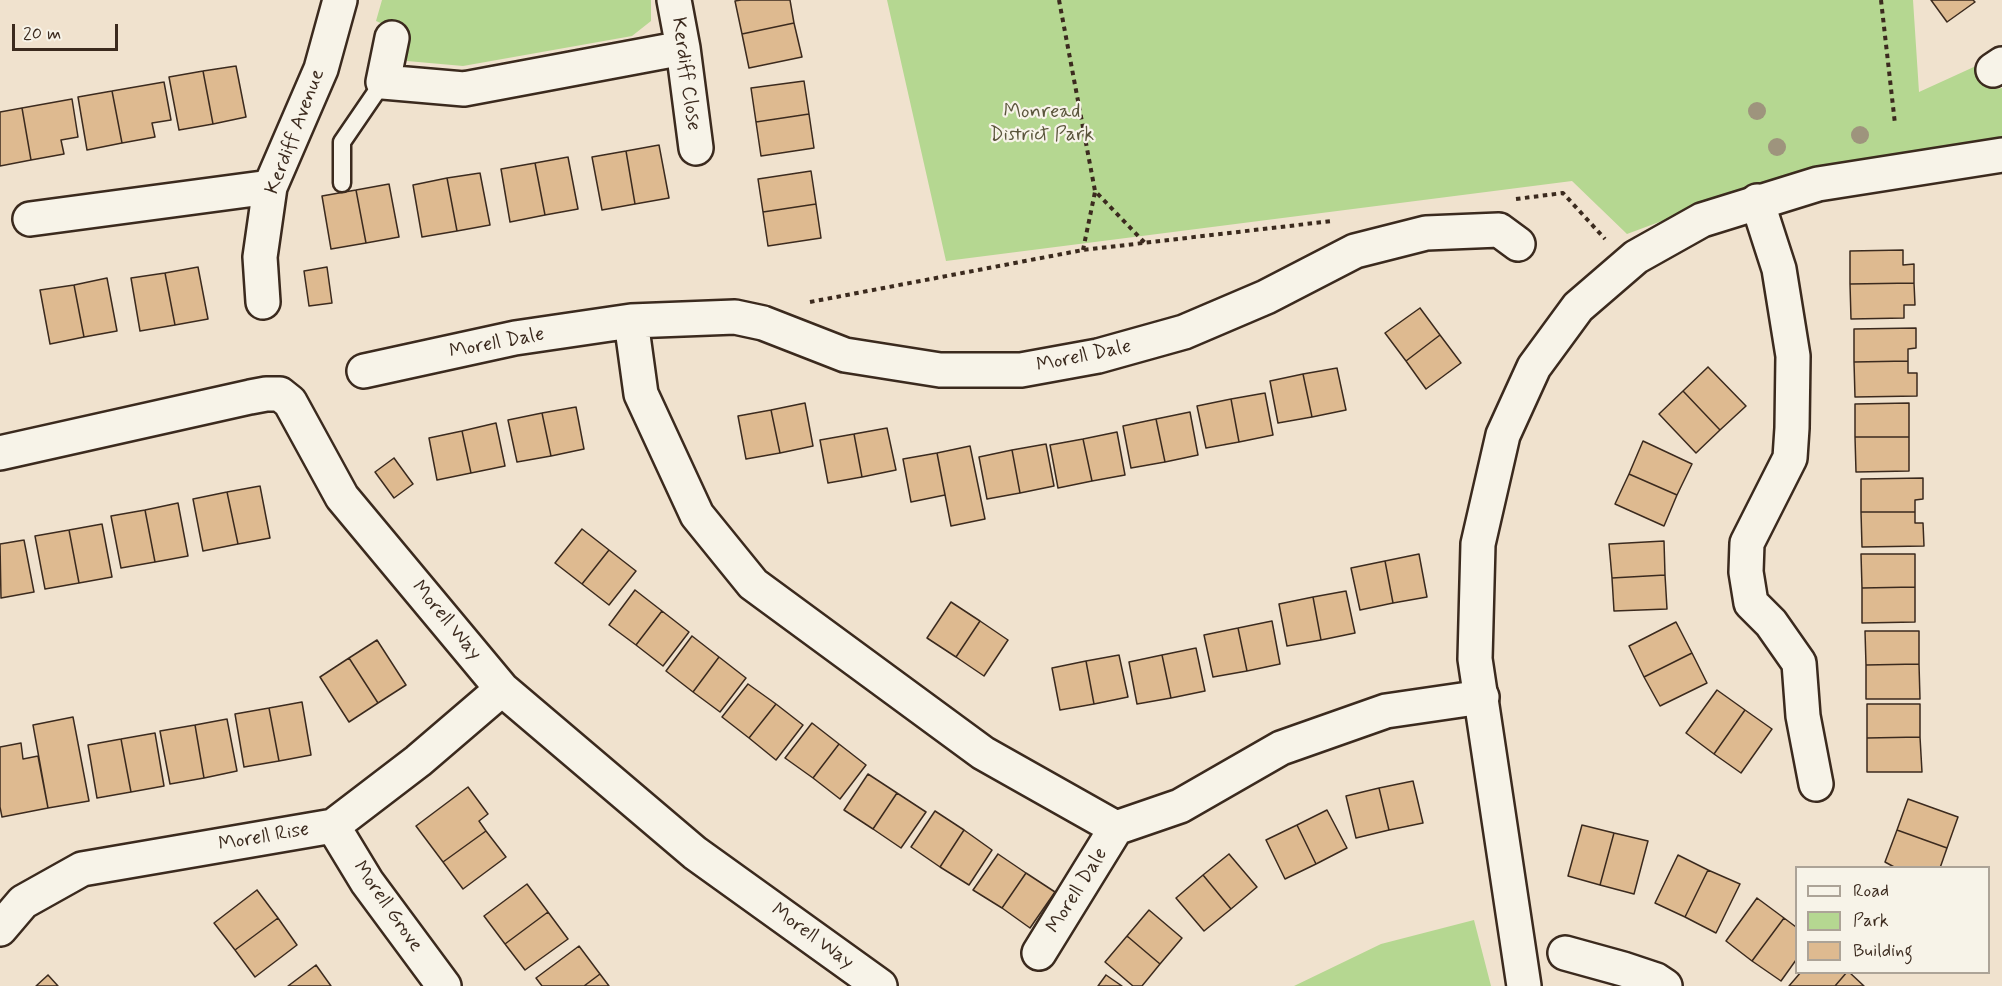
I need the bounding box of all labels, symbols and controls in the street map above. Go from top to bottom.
scale bar [15,12,122,50]
street label: Kerdiff Close [665,16,705,132]
text: 20 m [23,22,61,46]
street label: Kerdiff Avenue [261,66,331,198]
park label: Monread District Park [990,101,1094,148]
street label: Morell Dale [447,323,547,365]
street label: Morell Dale [1034,335,1134,379]
street label: Morell Way [406,576,486,666]
street label: Morell Rise [217,818,311,858]
street label: Morell Dale [1042,844,1114,938]
street label: Morell Grove [347,857,427,957]
legend [1795,866,1990,974]
text: Road [1853,879,1889,903]
street label: Morell Way [766,899,858,975]
text: Park [1853,909,1889,933]
text: Building [1853,939,1913,963]

